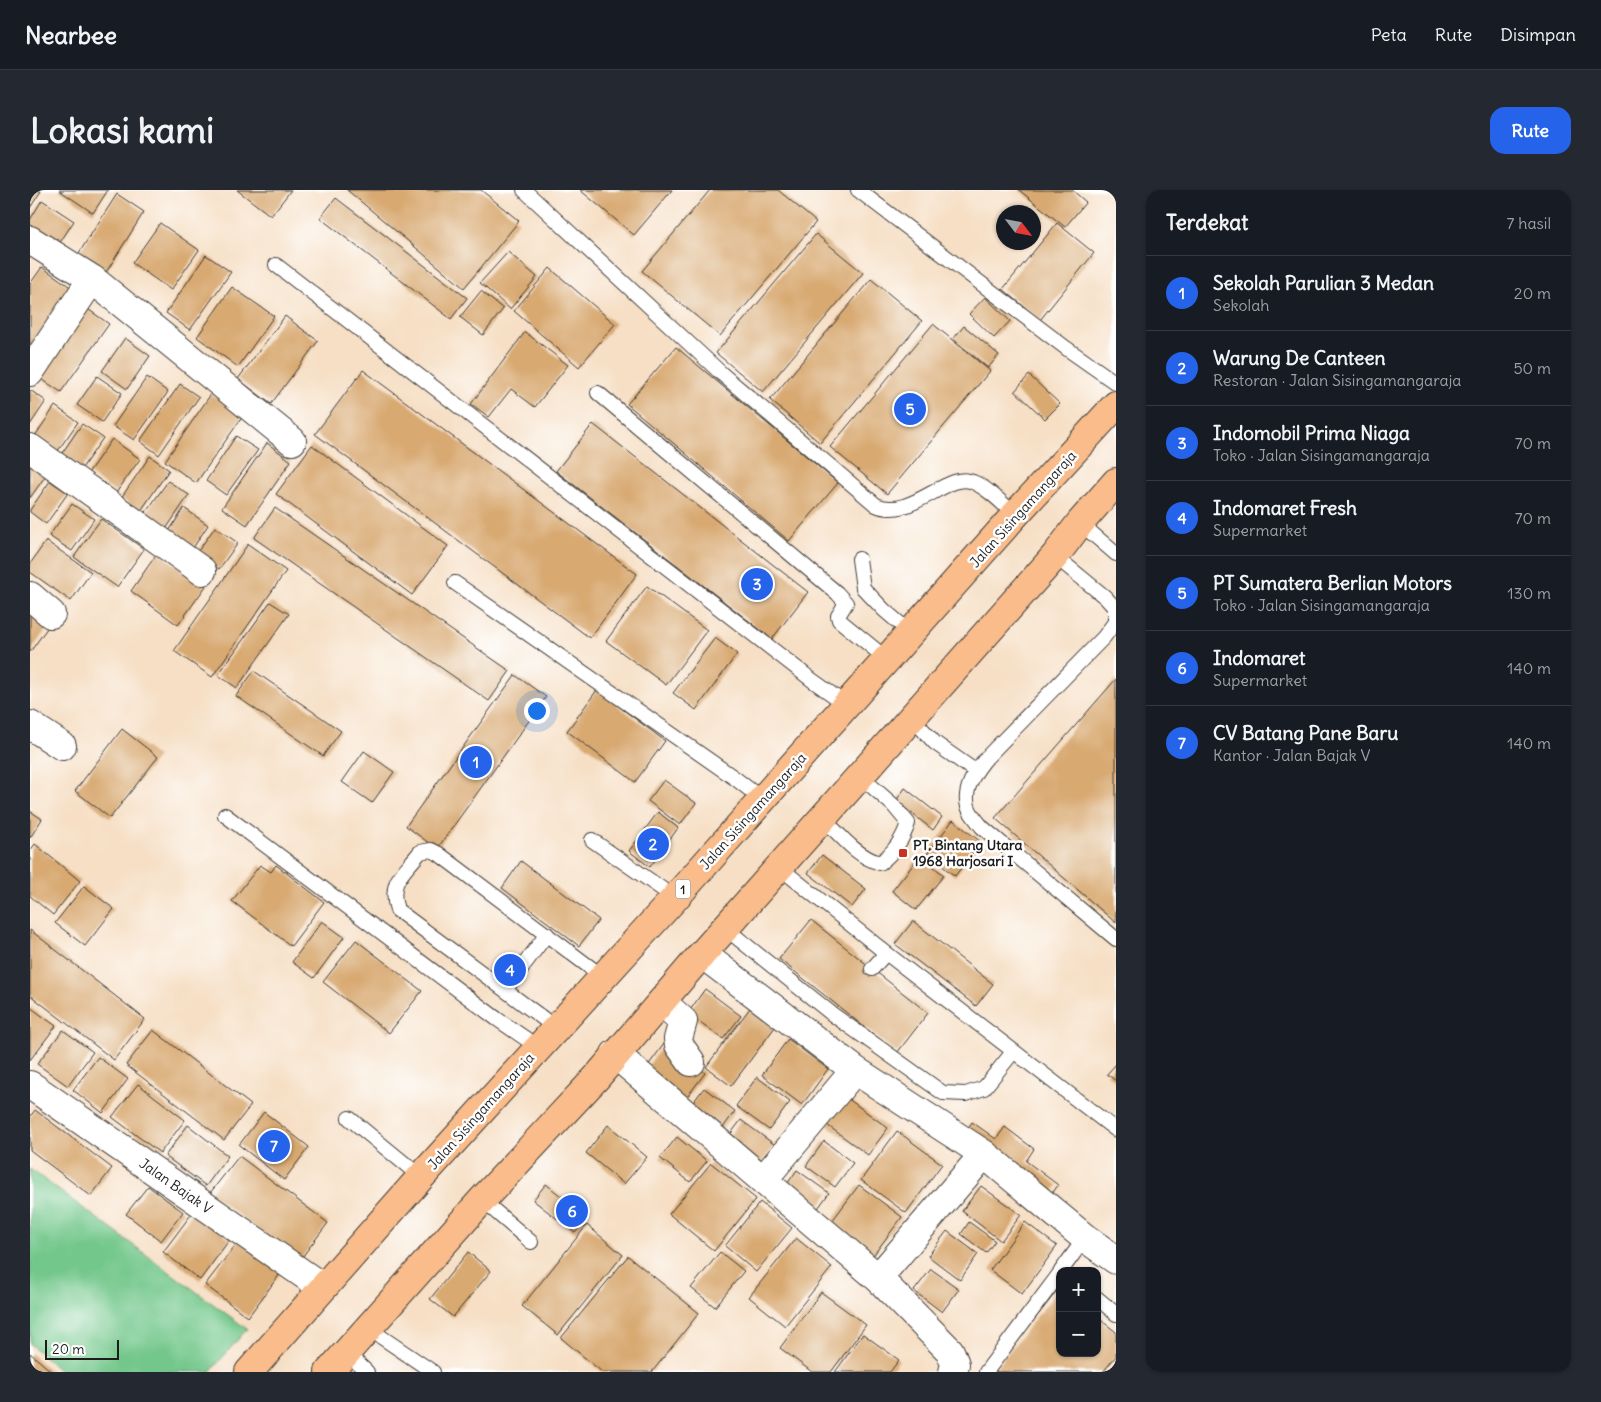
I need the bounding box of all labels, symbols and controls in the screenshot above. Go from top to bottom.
text: Nearbee [25,20,117,50]
text: Peta [1371,23,1407,46]
text: Rute [1435,23,1472,46]
text: Disimpan [1500,23,1576,46]
button: Rute [1490,107,1571,154]
text: Lokasi kami [30,108,214,152]
north arrow [996,205,1041,250]
text: Terdekat [1166,209,1248,236]
text: 7 hasil [1507,213,1551,233]
text: Sekolah Parulian 3 Medan [1213,271,1434,295]
text: 1 [1179,283,1185,303]
text: 20 m [1514,283,1551,303]
text: Sekolah [1213,295,1270,315]
text: Warung De Canteen [1213,346,1385,370]
text: 2 [1178,358,1186,378]
text: 50 m [1513,358,1551,378]
text: Restoran · Jalan Sisingamangaraja [1213,370,1461,390]
pin: 5 [894,390,926,428]
text: Indomobil Prima Niaga [1213,421,1410,445]
text: 3 [1177,433,1187,453]
text: 70 m [1515,433,1551,453]
text: Toko · Jalan Sisingamangaraja [1213,445,1430,465]
street label: Jalan Sisingamangaraja [966,447,1080,571]
text: Indomaret Fresh [1213,496,1357,520]
text: 4 [1177,508,1187,528]
text: 70 m [1515,508,1551,528]
text: Supermarket [1213,520,1307,540]
pin: 3 [741,565,773,603]
text: PT Sumatera Berlian Motors [1213,571,1452,595]
text: 5 [1177,583,1187,603]
text: 130 m [1507,583,1551,603]
text: Toko · Jalan Sisingamangaraja [1213,595,1430,615]
text: Indomaret [1213,646,1305,670]
text: 6 [1177,658,1187,678]
text: 140 m [1507,658,1551,678]
text: Supermarket [1213,670,1307,690]
your location [524,698,550,724]
text: CV Batang Pane Baru [1213,721,1398,745]
text: 7 [1178,733,1186,753]
text: 140 m [1507,733,1551,753]
pin: 1 [460,743,492,781]
text: Kantor · Jalan Bajak V [1213,745,1370,765]
street label: Jalan Sisingamangaraja [696,749,810,873]
pin: 2 [637,825,669,863]
place label: PT. Bintang Utara 1968 Harjosari I [913,836,1022,870]
marker: PT. Bintang Utara 1968 Harjosari I [897,847,909,859]
road number: 1 [676,880,690,899]
pin: 4 [494,951,526,989]
street label: Jalan Sisingamangaraja [424,1049,538,1173]
pin: 7 [258,1127,290,1165]
street label: Jalan Bajak V [136,1154,216,1218]
pin: 6 [556,1192,588,1230]
map controls [1056,1267,1101,1357]
button: + [1056,1267,1101,1312]
button: − [1056,1312,1101,1357]
scale bar [45,1337,119,1360]
text: 20 m [52,1340,85,1358]

